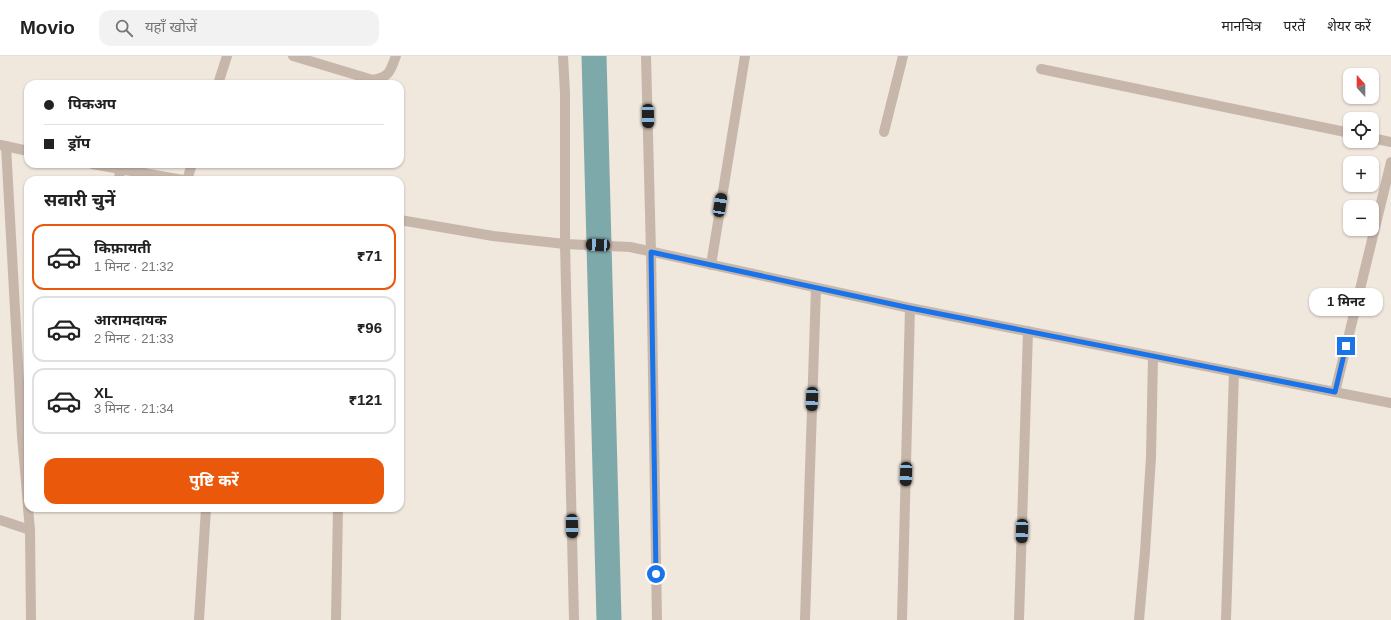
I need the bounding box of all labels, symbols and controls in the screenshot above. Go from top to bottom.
search box [99,10,379,46]
text: Movio [20,17,75,38]
icon: search [113,17,135,39]
text: यहाँ खोजें [145,18,197,35]
text: मानचित्र [1222,18,1262,34]
text: परतें [1284,18,1305,34]
text: शेयर करें [1327,18,1371,34]
north arrow [1343,68,1379,104]
map controls [1343,68,1379,236]
text: पिकअप [68,95,116,112]
car [642,104,654,128]
button: locate [1343,112,1379,148]
text: ड्रॉप [68,134,90,151]
button: + [1343,156,1379,192]
text: सवारी चुनें [44,190,115,210]
car [712,192,728,218]
button: − [1343,200,1379,236]
car [586,238,610,252]
icon: car [46,239,82,275]
text: किफ़ायती [94,239,151,256]
text: ₹71 [357,247,382,264]
text: 1 मिनट · 21:32 [94,259,174,274]
callout: 1 मिनट [1309,288,1383,316]
text: 1 मिनट [1327,294,1365,309]
icon: car [46,311,82,347]
text: आरामदायक [94,311,167,328]
text: ₹96 [357,319,382,336]
text: 2 मिनट · 21:33 [94,331,174,346]
route end [1337,337,1355,355]
icon: car [46,383,82,419]
text: XL [94,384,113,401]
car [806,387,818,411]
text: ₹121 [348,391,382,408]
text: 3 मिनट · 21:34 [94,401,174,416]
button: पुष्टि करें [44,458,384,504]
car [900,462,912,486]
car [566,514,578,538]
car [1016,519,1028,543]
route start [647,565,665,583]

